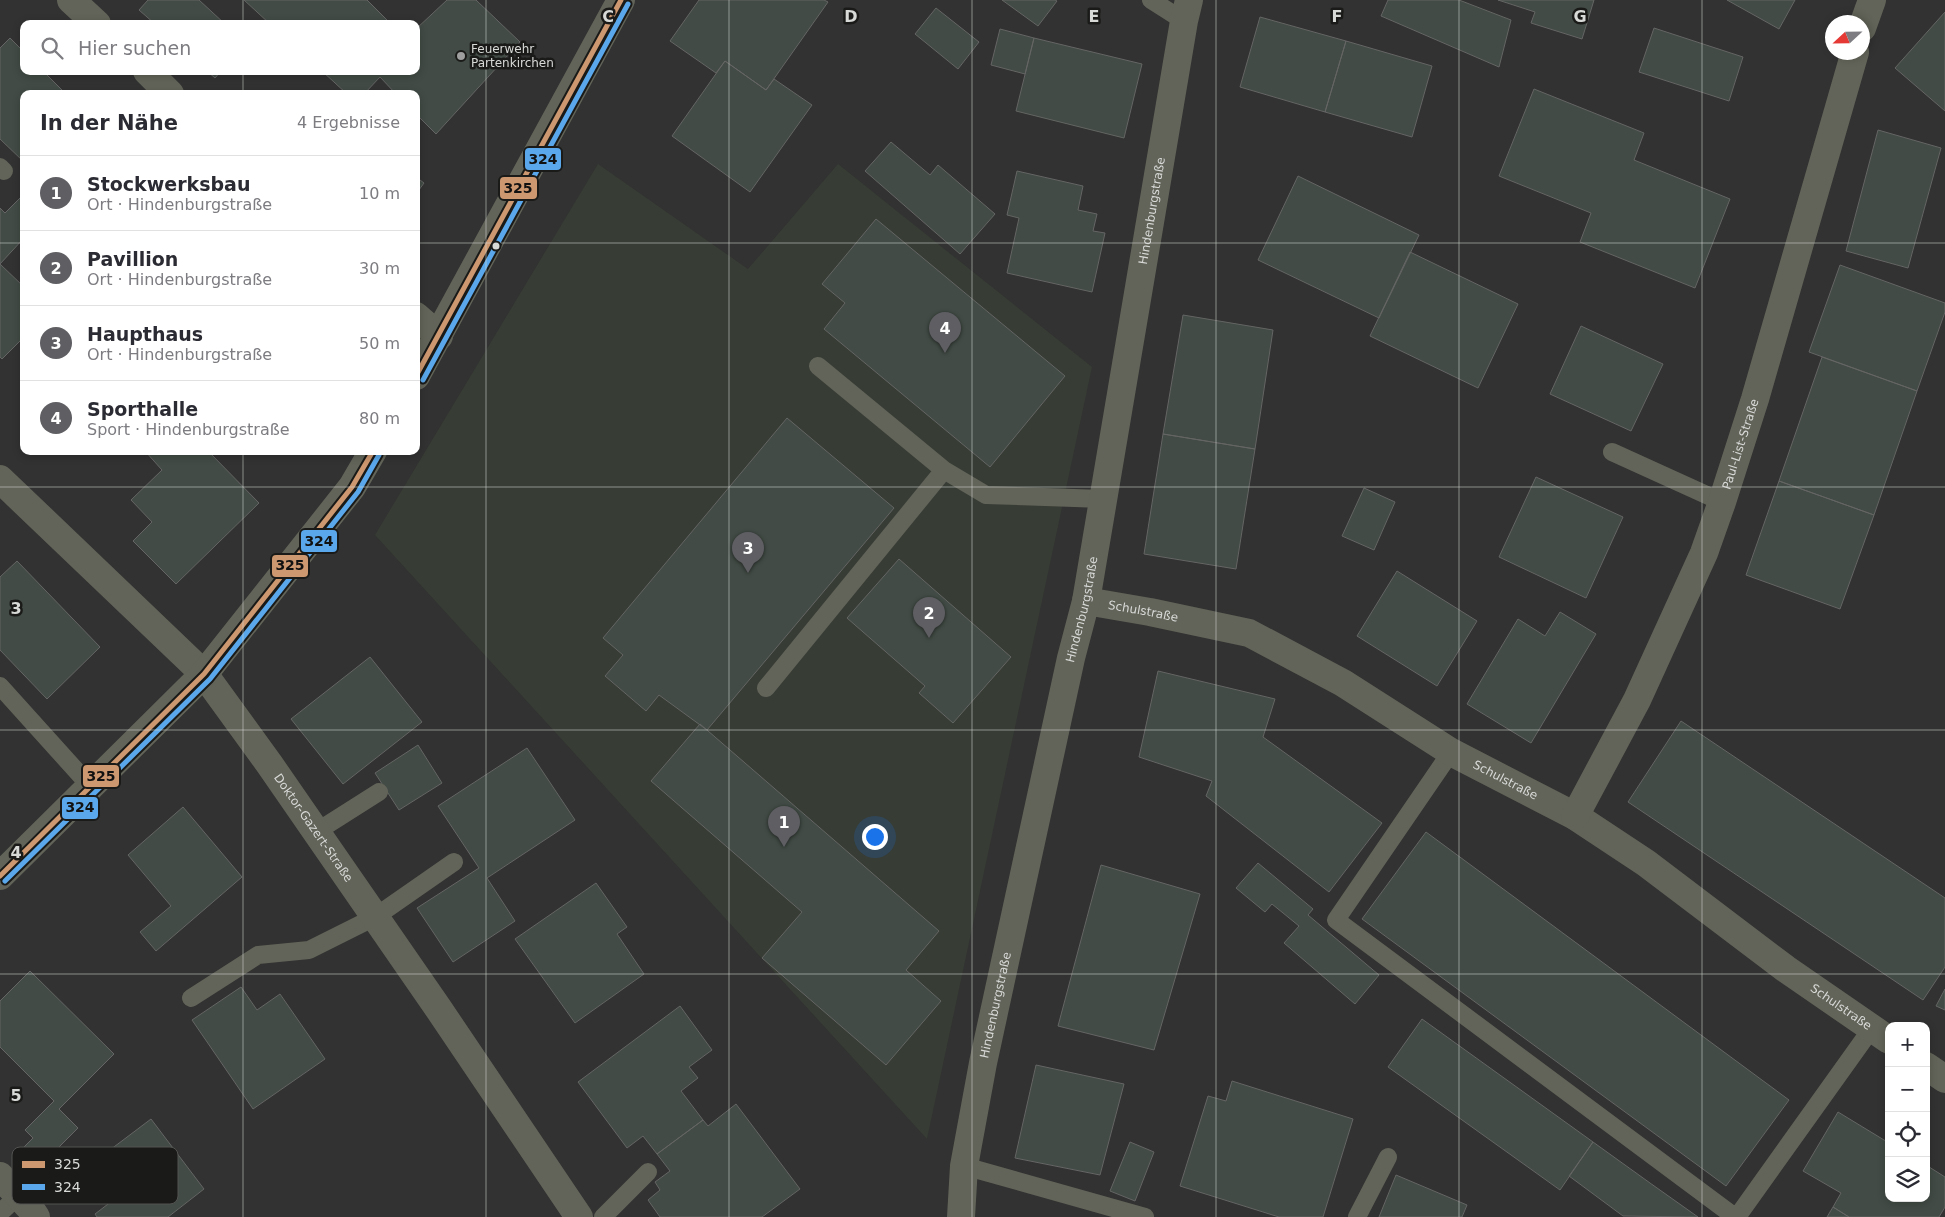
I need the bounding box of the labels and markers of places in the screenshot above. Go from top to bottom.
place label: Feuerwehr Partenkirchen [471,42,554,70]
marker: Feuerwehr Partenkirchen [455,50,467,62]
unlabelled marker [491,241,501,251]
pin: 4 [929,312,961,353]
pin: 3 [732,532,764,573]
pin: 2 [913,597,945,638]
pin: 1 [768,806,800,847]

